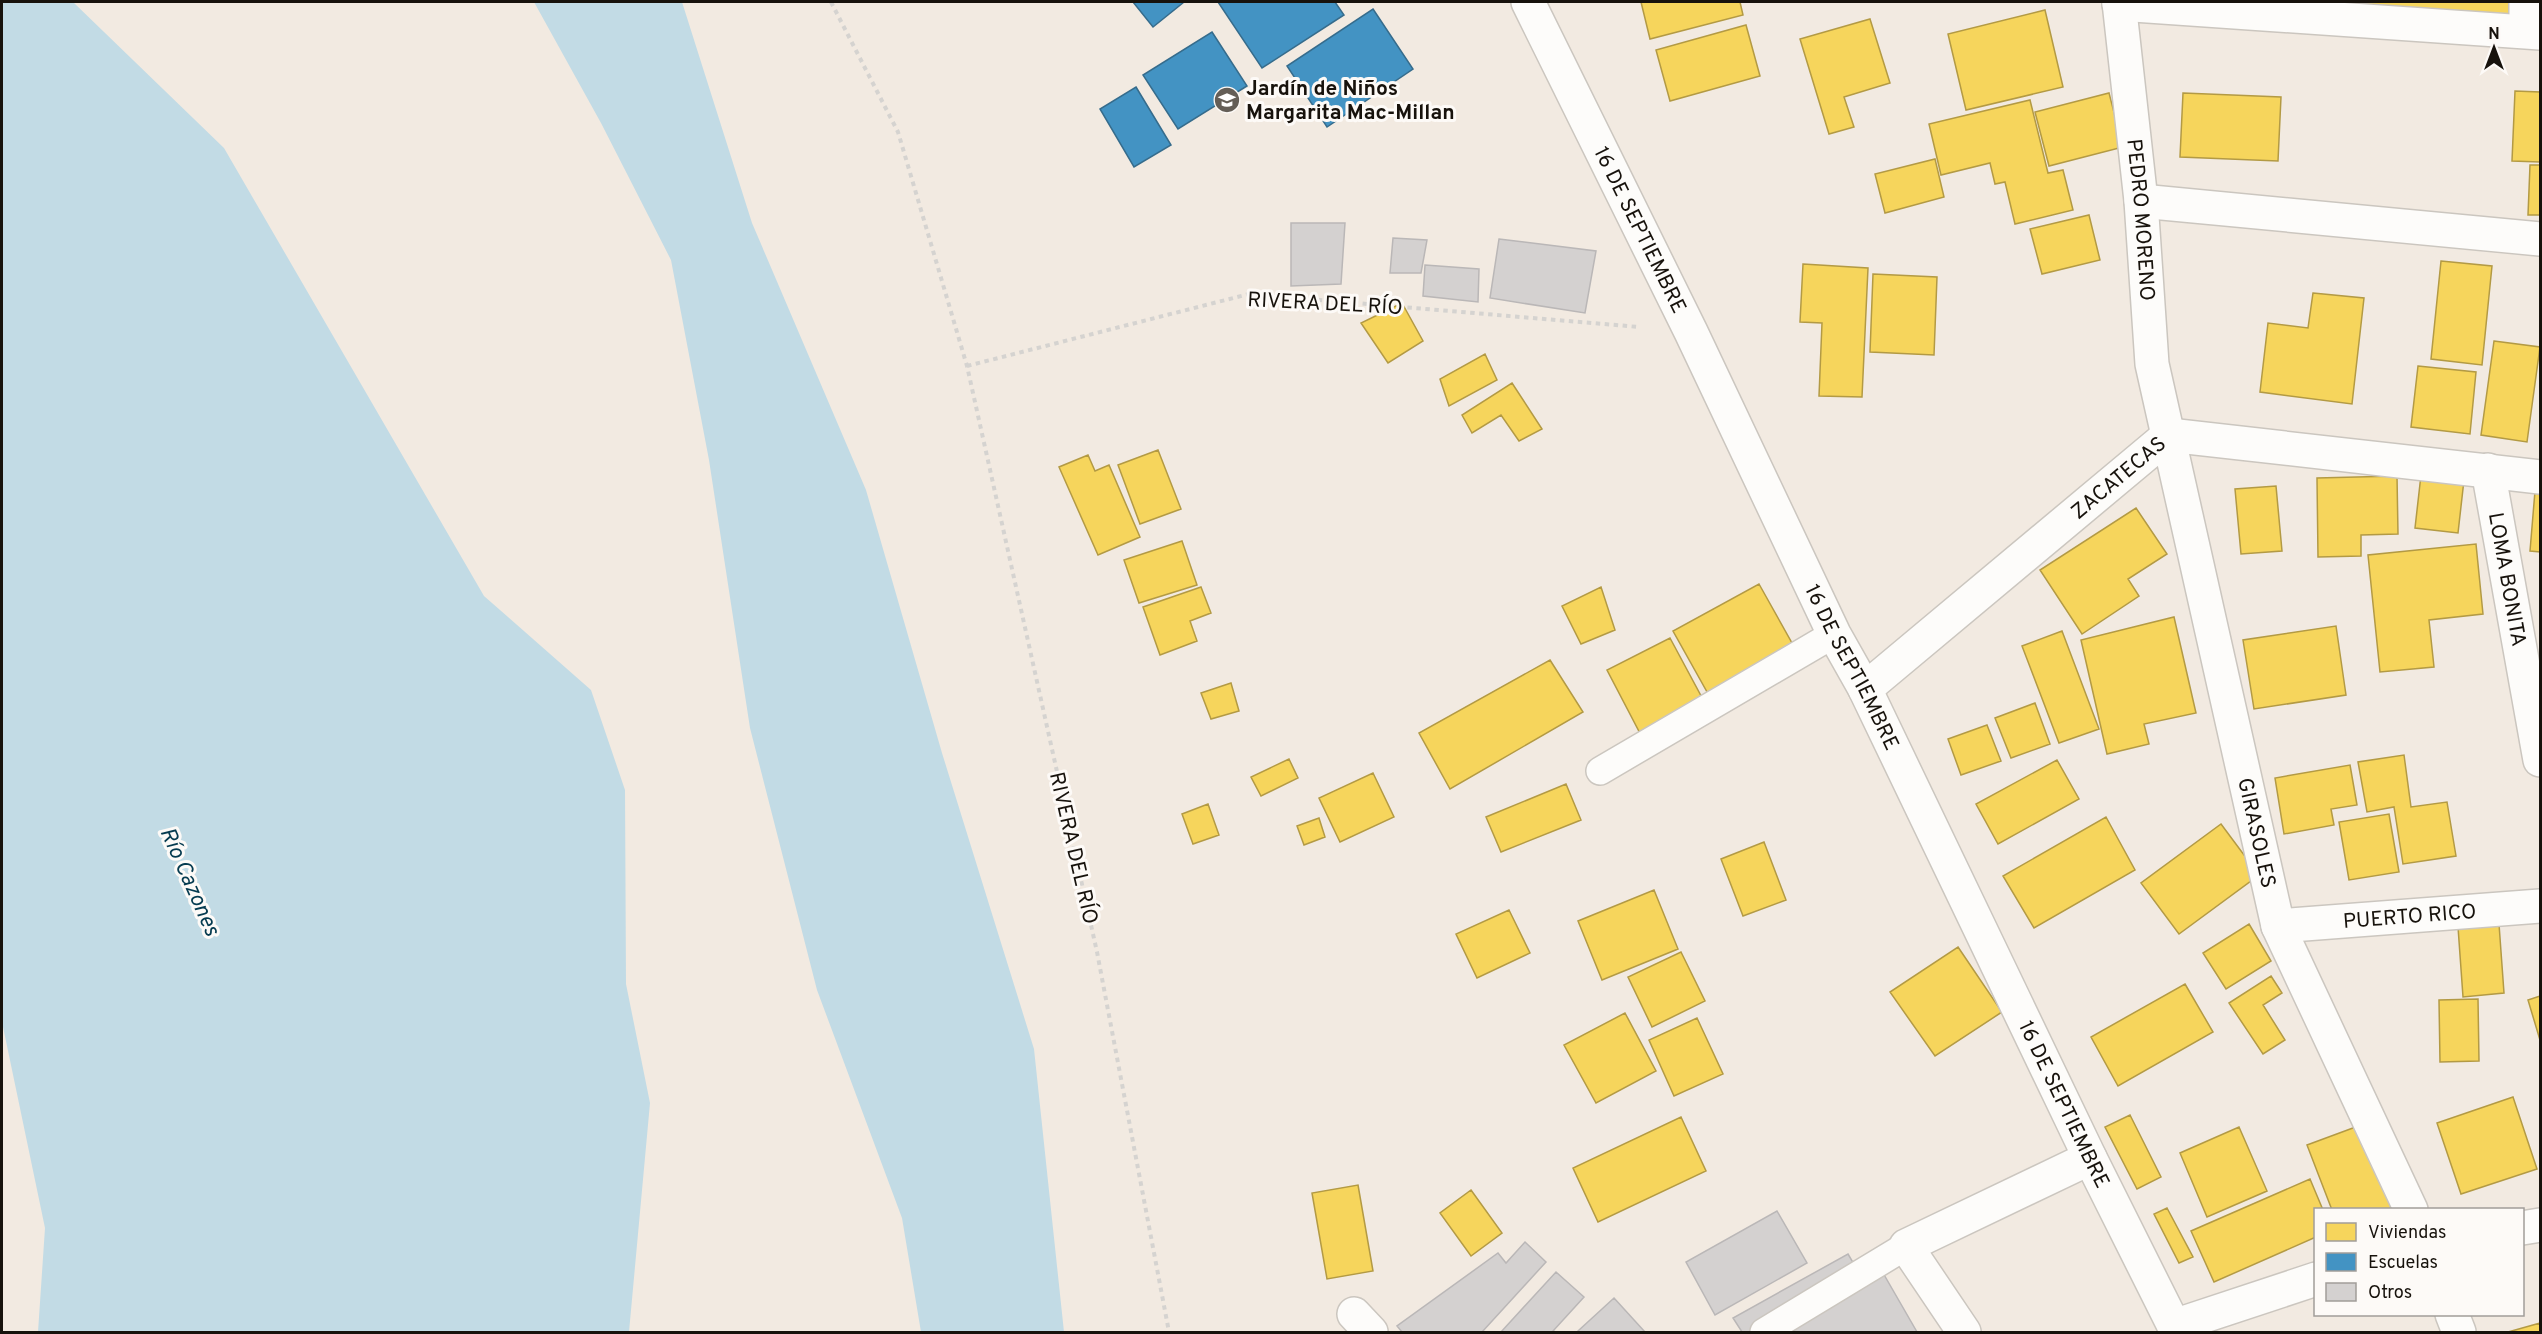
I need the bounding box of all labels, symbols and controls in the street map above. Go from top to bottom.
north arrow [2464,18,2524,78]
text: N [2488,25,2500,45]
place label: Jardín de Niños Margarita Mac-Millan [1246,76,1455,127]
school or university icon: Jardín de Niños Margarita Mac-Millan [1212,85,1242,115]
street label: PEDRO MORENO [2119,137,2160,302]
street label: 16 DE SEPTIEMBRE [1587,143,1692,318]
street label: RIVERA DEL RÍO [1247,286,1403,322]
street label: ZACATECAS [2066,431,2172,526]
street label: LOMA BONITA [2481,510,2531,649]
street label: 16 DE SEPTIEMBRE [1798,580,1904,755]
street label: RIVERA DEL RÍO [1042,769,1104,927]
street label: GIRASOLES [2230,775,2281,891]
water label: Río Cazones [153,824,225,941]
street label: PUERTO RICO [2342,899,2477,936]
street label: 16 DE SEPTIEMBRE [2011,1017,2115,1193]
legend [2314,1208,2524,1316]
text: Viviendas [2368,1222,2446,1245]
text: Escuelas [2368,1252,2438,1275]
text: Otros [2368,1282,2412,1305]

